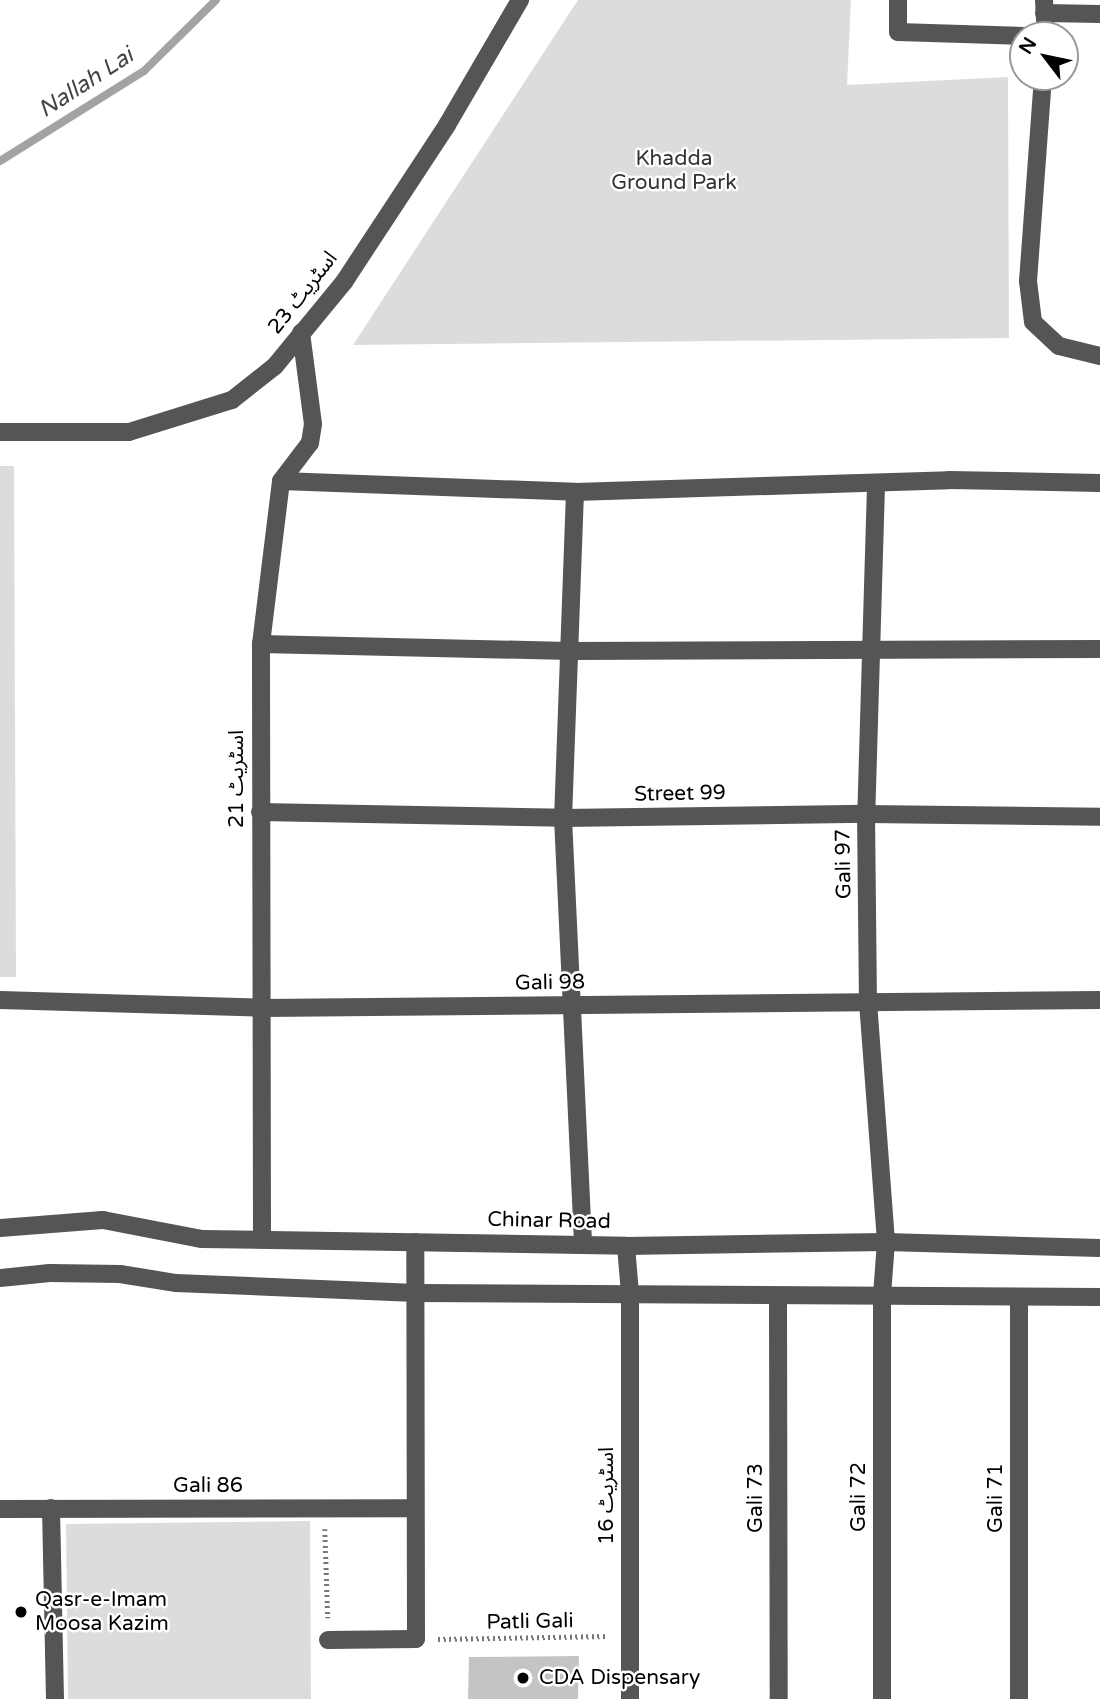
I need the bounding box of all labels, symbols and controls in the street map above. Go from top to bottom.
north arrow [1009,21,1079,91]
text: N [1015,34,1041,58]
water label: Nallah Lai [33,42,139,124]
park label: Khadda Ground Park [611,146,737,196]
street label: اسٹریٹ 23 [263,247,343,339]
street label: اسٹریٹ 21 [224,730,250,828]
street label: Street 99 [634,781,726,807]
street label: Gali 97 [831,829,857,899]
street label: Gali 98 [515,970,585,996]
street label: Chinar Road [487,1207,611,1235]
street label: اسٹریٹ 16 [594,1447,620,1545]
street label: Gali 72 [846,1462,872,1532]
street label: Gali 73 [743,1463,769,1533]
street label: Gali 71 [983,1463,1009,1533]
street label: Gali 86 [173,1473,243,1499]
place label: Qasr-e-Imam Moosa Kazim [35,1587,169,1637]
marker: Qasr-e-Imam Moosa Kazim [13,1604,29,1620]
street label: Patli Gali [486,1609,574,1635]
place label: CDA Dispensary [539,1665,700,1691]
marker: CDA Dispensary [513,1668,533,1688]

